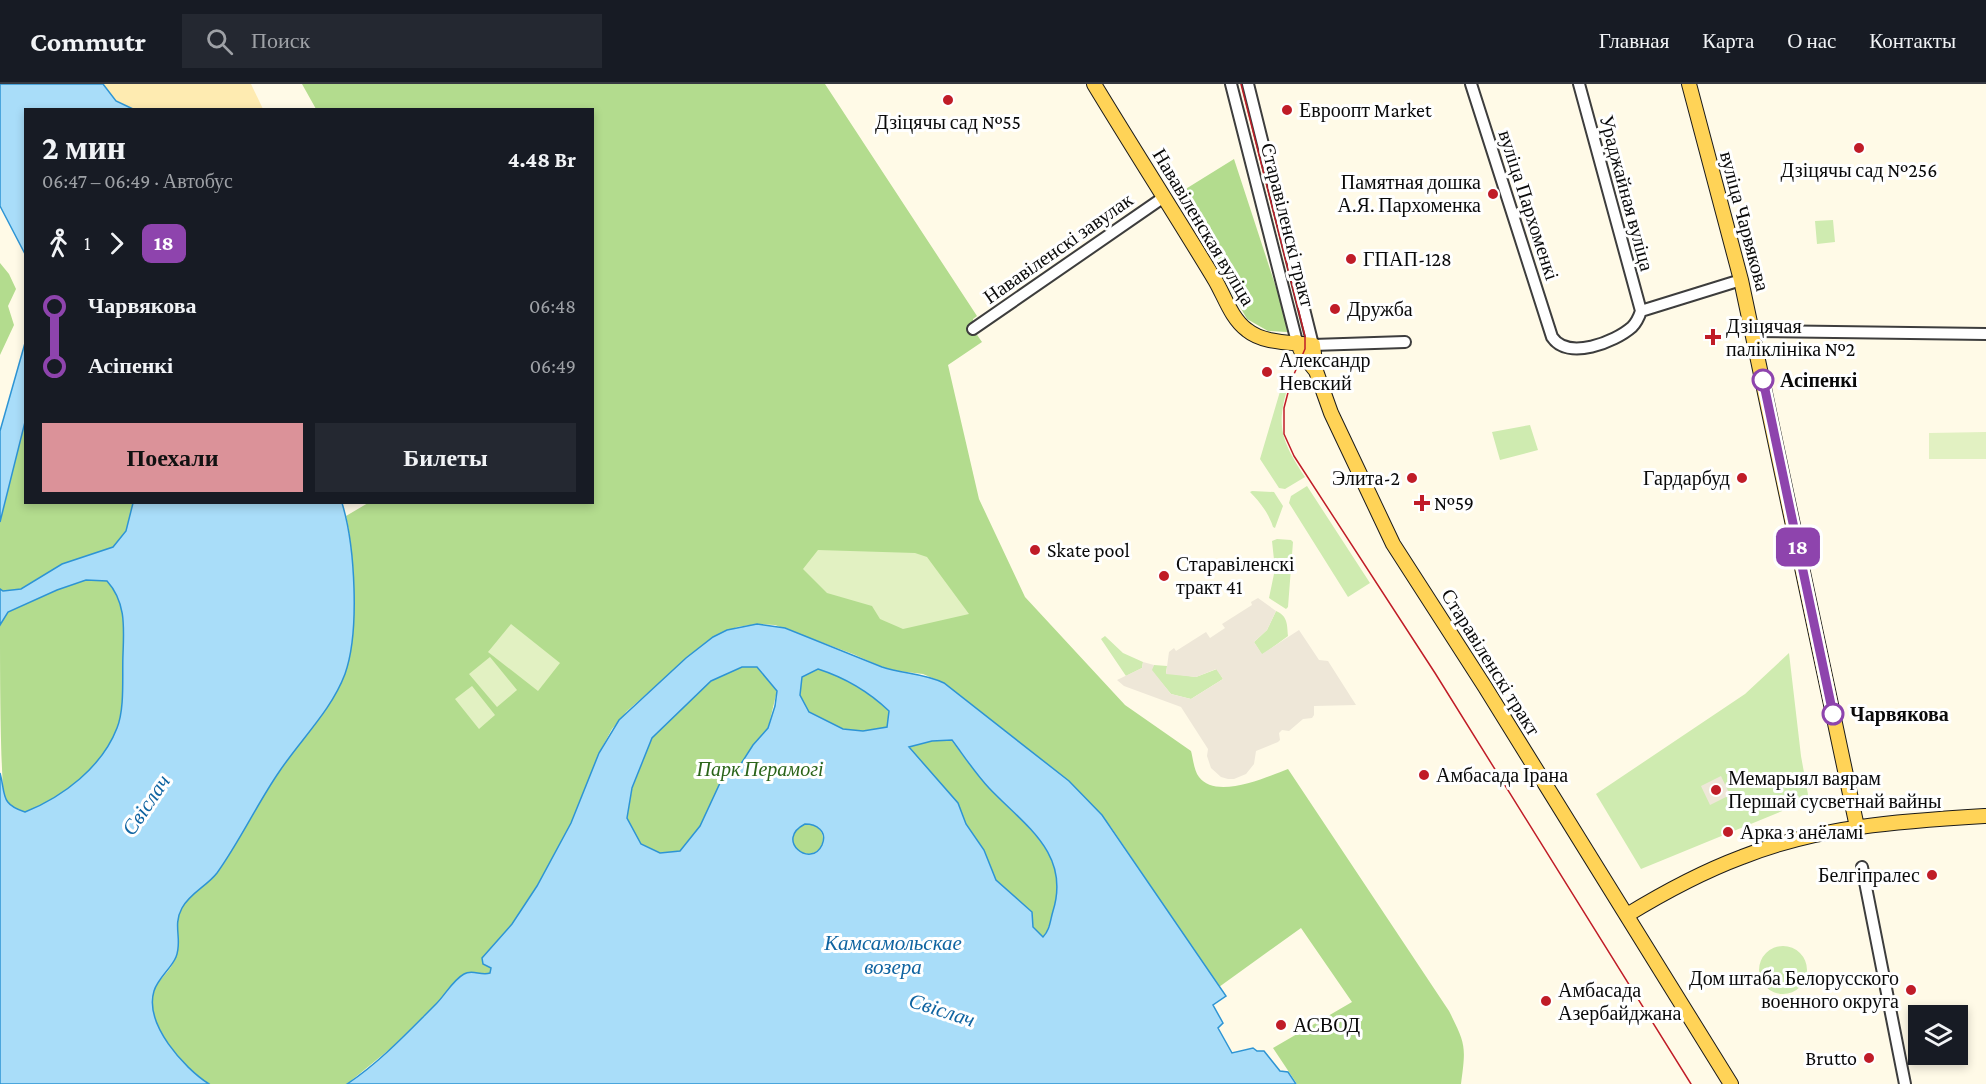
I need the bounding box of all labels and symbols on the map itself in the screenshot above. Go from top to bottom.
marker: Дзіцячы сад №55 [941,93,955,107]
place label: Евроопт Market [1299,99,1432,122]
marker: Евроопт Market [1280,103,1294,117]
place label: Дзіцячы сад №55 [875,111,1021,134]
street label: Ураджайная вуліца [1595,113,1658,274]
street label: вуліца Пархоменкі [1493,127,1564,284]
street label: Старавіленскі тракт [1256,141,1319,310]
marker: Дзіцячы сад №256 [1852,141,1866,155]
street label: Нававіленская вуліца [1148,145,1260,310]
street label: вуліца Чарвякова [1715,149,1774,294]
place label: Дзіцячы сад №256 [1781,159,1937,182]
place label: Памятная дошка А.Я. Пархоменка [1338,171,1481,217]
marker: Памятная дошка А.Я. Пархоменка [1486,187,1500,201]
street label: Нававіленскі завулак [979,188,1138,309]
place label: ГПАП-128 [1363,248,1452,270]
marker: ГПАП-128 [1344,252,1358,266]
place label: Дружба [1347,298,1413,321]
marker: Дружба [1328,302,1342,316]
place label: Дзіцячая паліклініка №2 [1726,315,1855,360]
marker: Дзіцячая паліклініка №2 [1704,328,1722,346]
place label: Александр Невский [1279,349,1370,394]
marker: Александр Невский [1260,365,1274,379]
marker: Асіпенкі [1752,369,1774,391]
place label: Асіпенкі [1780,369,1858,391]
place label: Элита-2 [1332,467,1400,489]
place label: Гардарбуд [1643,467,1730,490]
marker: Элита-2 [1405,471,1419,485]
marker: Гардарбуд [1735,471,1749,485]
place label: №59 [1434,492,1474,514]
marker: №59 [1415,496,1429,510]
line badge: 18 [1771,528,1825,566]
place label: Skate pool [1047,539,1130,562]
marker: Skate pool [1028,543,1042,557]
place label: Старавіленскі тракт 41 [1176,553,1295,599]
marker: Старавіленскі тракт 41 [1157,569,1171,583]
street label: Старавіленскі тракт [1436,585,1545,740]
marker: Чарвякова [1822,703,1844,725]
place label: Чарвякова [1850,703,1949,726]
park label: Парк Перамогі [696,758,824,781]
place label: Амбасада Ірана [1436,764,1568,787]
place label: Мемарыял ваярам Першай сусветнай вайны [1728,767,1941,813]
marker: Амбасада Ірана [1417,768,1431,782]
water label: Свіслач [117,770,175,840]
marker: Мемарыял ваярам Першай сусветнай вайны [1709,783,1723,797]
place label: Арка з анёламі [1740,821,1864,844]
marker: Арка з анёламі [1721,825,1735,839]
place label: Белгіпралес [1818,864,1920,887]
marker: Белгіпралес [1925,868,1939,882]
water label: Камсамольскае возера [823,931,962,979]
place label: Дом штаба Белорусского военного округа [1689,967,1899,1013]
place label: Амбасада Азербайджана [1558,979,1682,1025]
marker: Дом штаба Белорусского военного округа [1904,983,1918,997]
water label: Свіслач [906,988,978,1032]
marker: Амбасада Азербайджана [1539,994,1553,1008]
place label: АСВОД [1293,1014,1361,1037]
marker: АСВОД [1274,1018,1288,1032]
place label: Brutto [1805,1047,1857,1069]
marker: Brutto [1862,1051,1876,1065]

